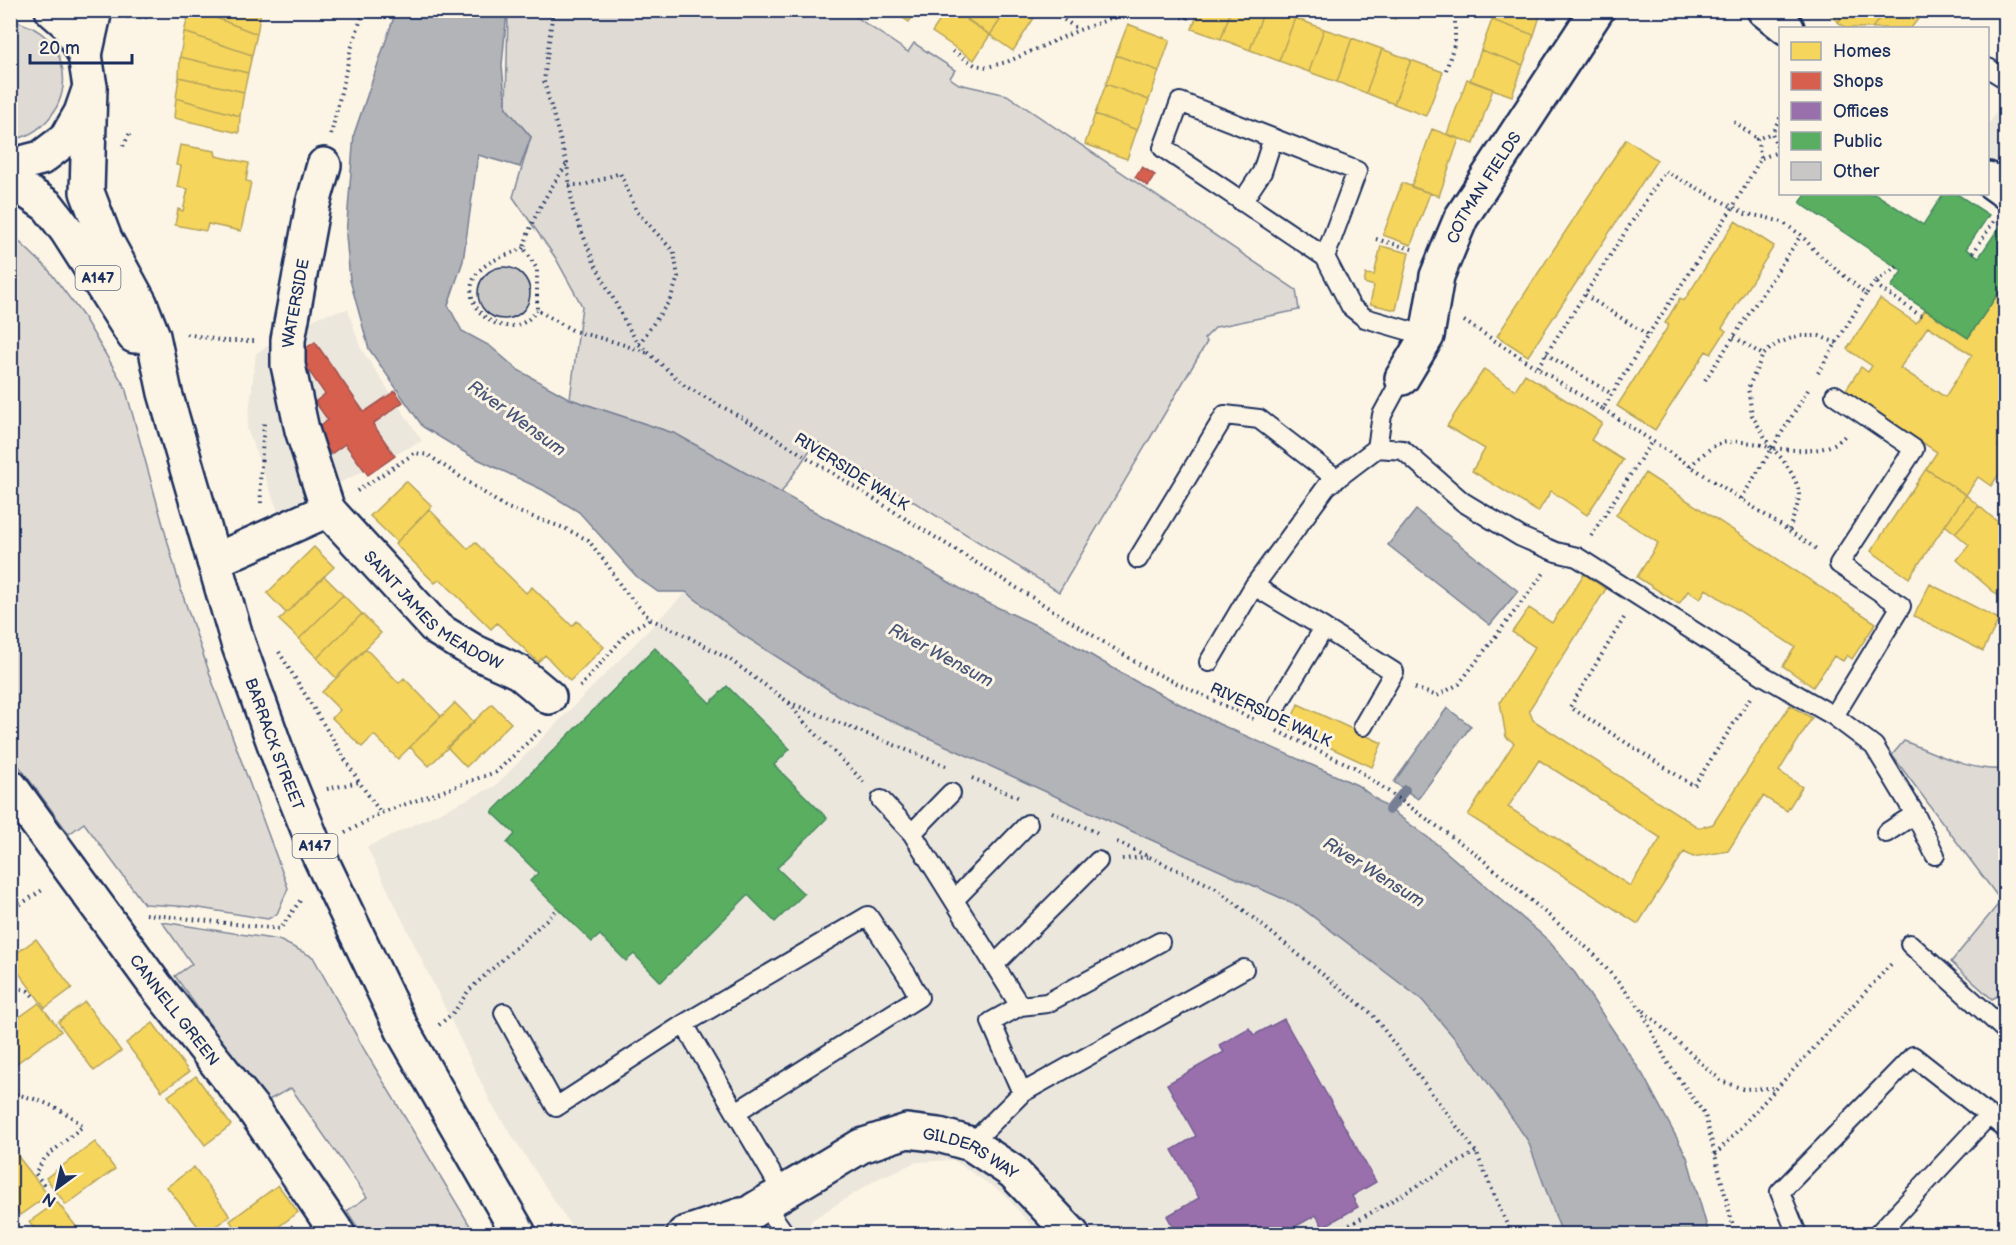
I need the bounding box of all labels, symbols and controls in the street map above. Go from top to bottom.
scale bar [30,27,132,65]
legend [1779,27,1989,195]
text: 20 m [39,38,80,59]
text: Homes [1833,41,1891,62]
text: Shops [1833,71,1884,92]
text: Offices [1833,101,1889,122]
street label: COTMAN FIELDS [1443,129,1526,247]
text: Public [1833,131,1882,152]
text: Other [1833,161,1880,182]
street label: WATERSIDE [280,257,314,347]
road number: A147 [76,266,120,290]
water label: River Wensum [464,376,570,461]
street label: RIVERSIDE WALK [790,429,913,515]
street label: SAINT JAMES MEADOW [359,548,506,675]
water label: River Wensum [885,619,997,692]
street label: BARRACK STREET [240,676,307,814]
street label: RIVERSIDE WALK [1207,679,1335,752]
water label: River Wensum [1319,833,1428,912]
road number: A147 [292,834,338,858]
street label: CANNELL GREEN [125,951,223,1070]
street label: GILDERS WAY [922,1125,1022,1184]
north arrow [27,1158,87,1218]
text: N [39,1188,60,1211]

